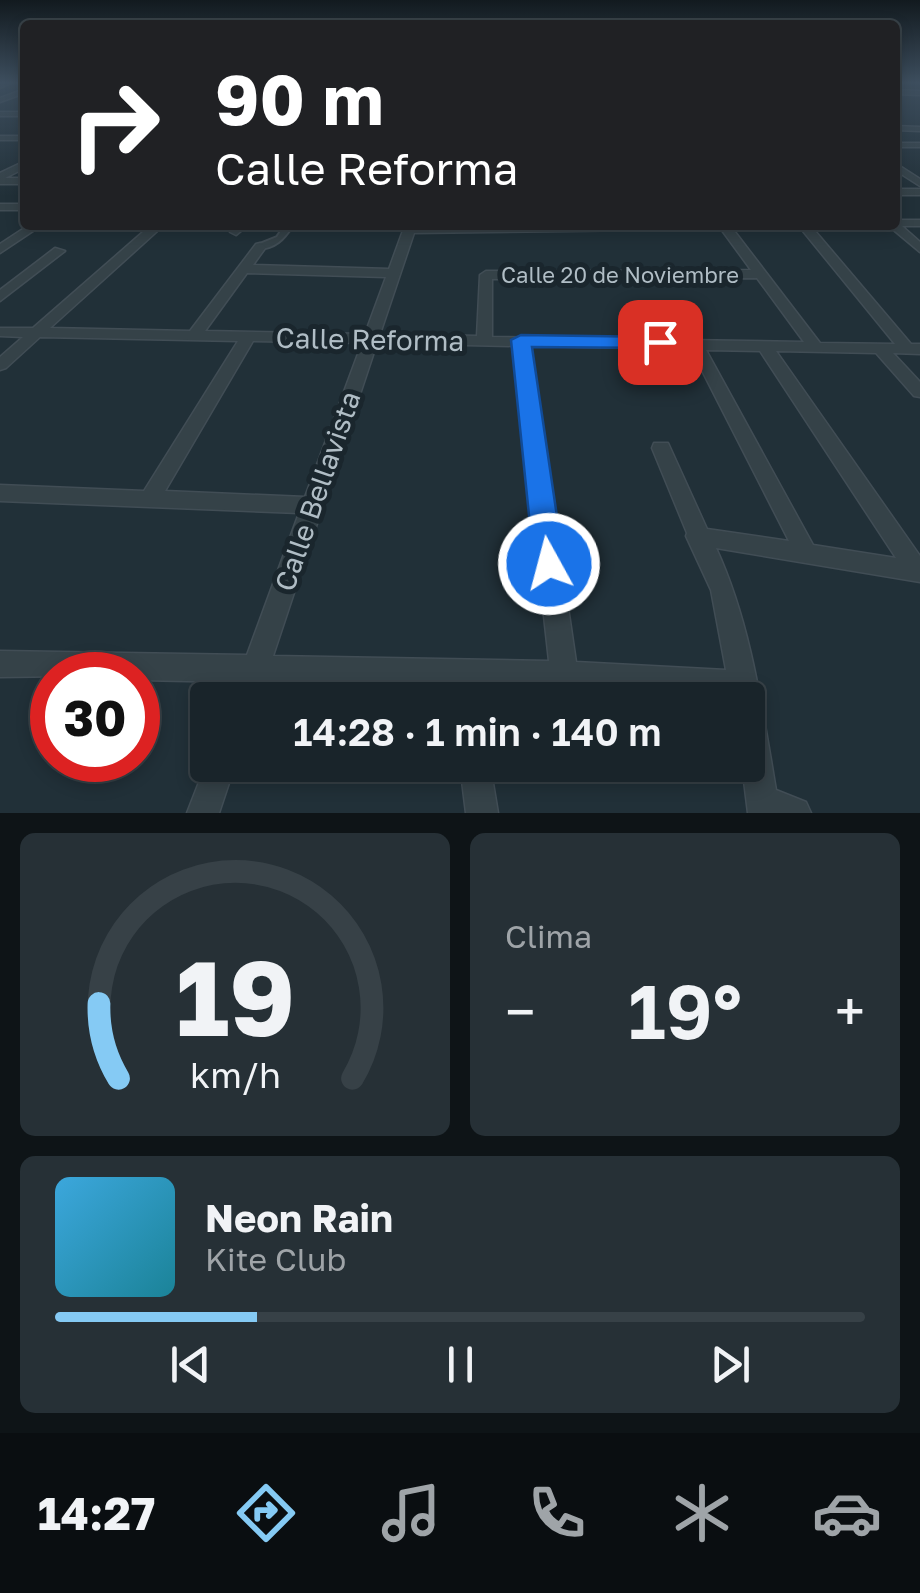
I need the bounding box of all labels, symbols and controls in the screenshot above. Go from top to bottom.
text: 90 m [215,56,384,140]
icon: right [50,60,180,190]
text: Calle Reforma [215,141,518,195]
street label: Calle 20 de Noviembre [501,261,739,288]
pin [618,300,703,385]
icon: arrive [633,315,688,370]
street label: Calle Reforma [275,321,465,357]
street label: Calle Bellavista [267,387,367,595]
position arrow [497,512,601,616]
speed limit sign: 30 [30,652,160,782]
text: 14:28 · 1 min · 140 m [293,709,662,754]
text: Clima [505,917,592,955]
text: 19 [175,934,295,1059]
text: 19° [628,965,742,1056]
text: − [505,978,535,1044]
text: + [835,978,865,1044]
text: km/h [190,1053,280,1096]
text: Neon Rain [205,1195,393,1240]
text: Kite Club [205,1240,346,1278]
icon: previous [163,1337,218,1392]
icon: pause [433,1337,488,1392]
icon: next [703,1337,758,1392]
icon: directions [231,1478,301,1548]
icon: music [376,1478,446,1548]
icon: phone [522,1478,592,1548]
icon: climate [667,1478,737,1548]
icon: car [812,1478,882,1548]
text: 14:27 [38,1486,155,1540]

